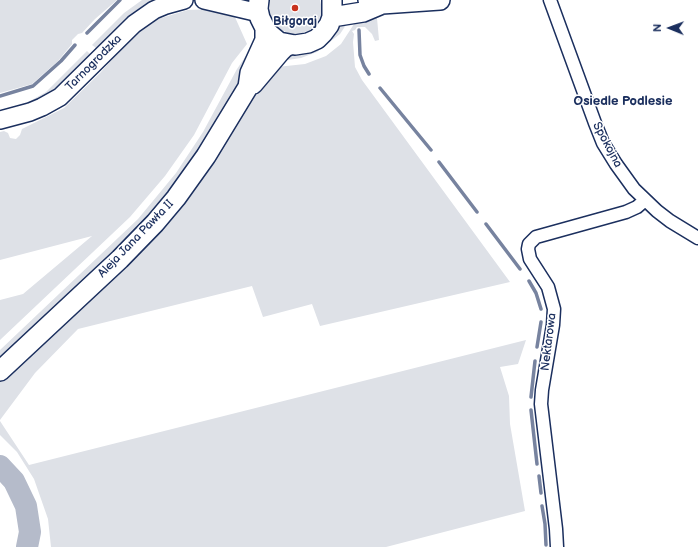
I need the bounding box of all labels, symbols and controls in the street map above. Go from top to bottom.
marker: Biłgoraj [290,3,300,13]
north arrow [650,8,690,48]
place label: Biłgoraj [273,15,317,29]
text: N [651,24,664,32]
street label: Tarnogrodzka [63,32,125,94]
district label: Osiedle Podlesie [574,94,672,110]
street label: Spokojna [589,120,625,170]
street label: Aleja Jana Pawła II [95,197,177,281]
street label: Nektarowa [538,312,560,372]

